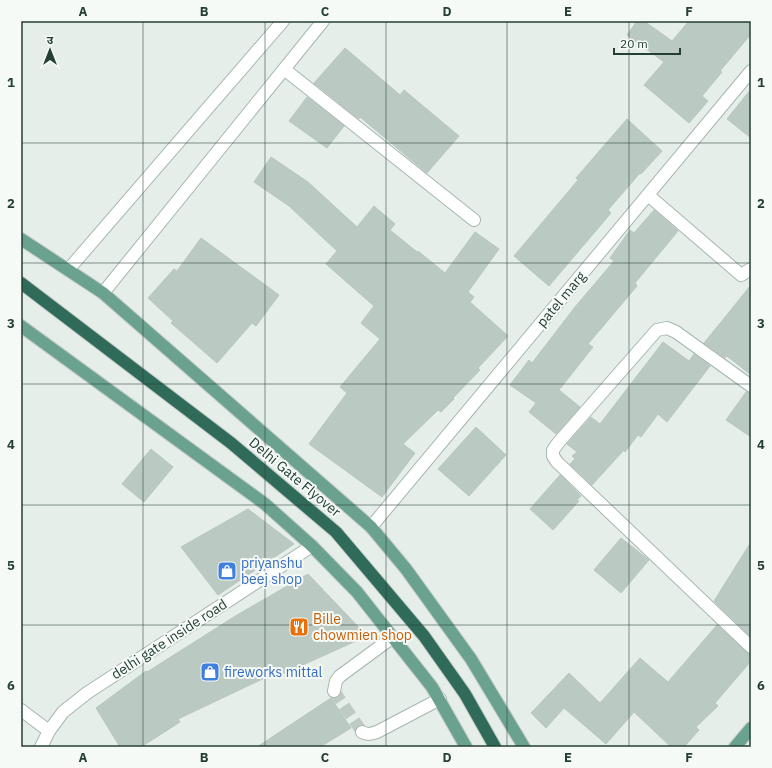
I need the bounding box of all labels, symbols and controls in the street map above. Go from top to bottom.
text: A [79,3,88,20]
text: B [200,3,209,20]
text: C [321,3,330,20]
text: D [442,3,452,20]
text: E [564,3,572,20]
text: F [685,3,693,20]
north arrow [30,30,70,70]
scale bar [614,30,680,56]
text: उ [47,33,54,47]
text: 20 m [620,36,648,51]
text: 1 [7,74,15,91]
text: 1 [757,74,765,91]
text: 2 [7,195,15,212]
text: 2 [757,195,765,212]
street label: patel marg [533,267,590,331]
text: 3 [7,315,15,332]
text: 3 [757,315,765,332]
street label: Delhi Gate Flyover [245,433,345,521]
text: 4 [7,436,15,453]
text: 4 [757,436,765,453]
place label: priyanshu beej shop [241,554,303,588]
text: 5 [7,557,15,574]
text: 5 [757,557,765,574]
shop icon: priyanshu beej shop [216,560,238,582]
street label: delhi gate inside road [108,595,230,683]
place label: Bille chowmien shop [313,610,412,644]
restaurant icon: Bille chowmien shop [288,616,310,638]
shop icon: fireworks mittal [199,661,221,683]
place label: fireworks mittal [224,663,323,681]
text: 6 [7,677,15,694]
text: 6 [757,677,765,694]
text: A [79,749,88,766]
text: B [200,749,209,766]
text: C [321,749,330,766]
text: D [442,749,452,766]
text: E [564,749,572,766]
text: F [685,749,693,766]

